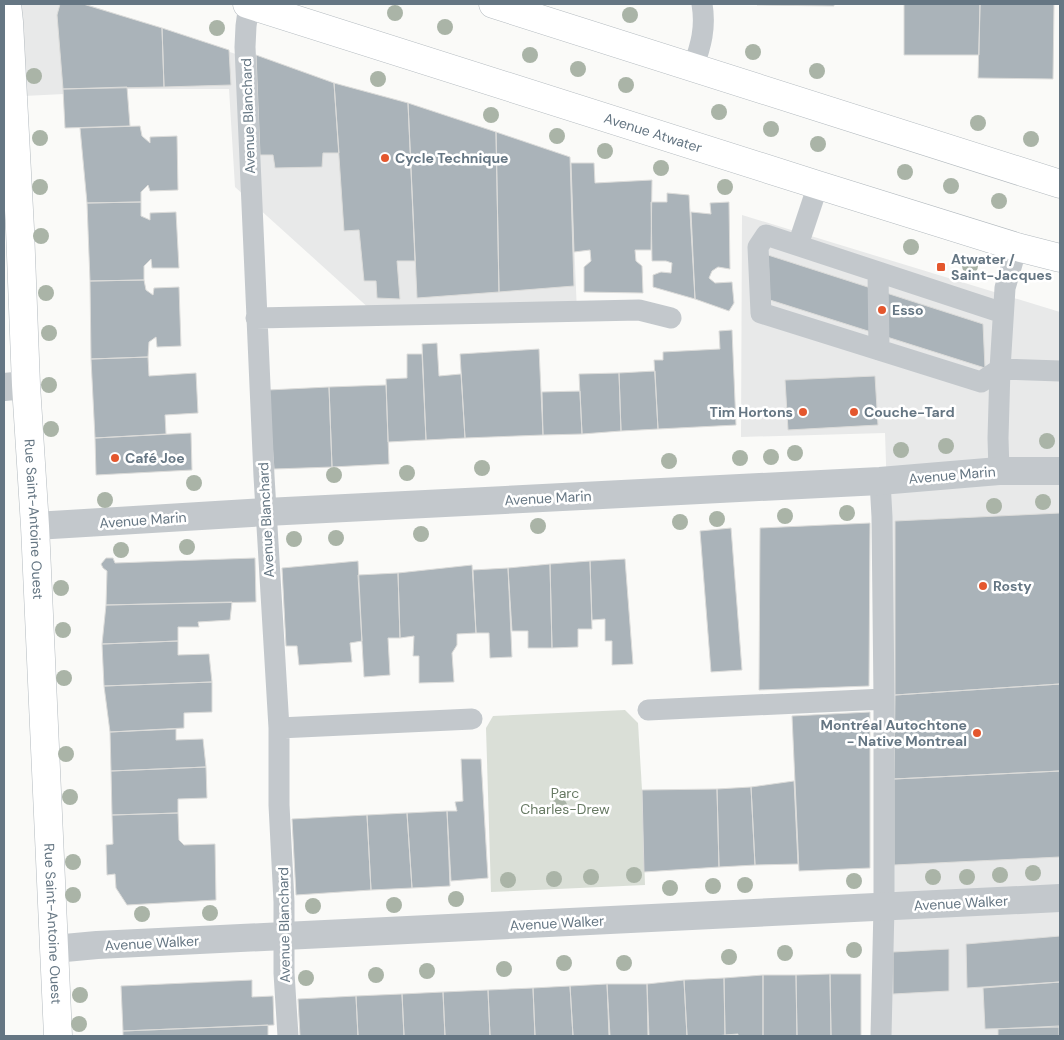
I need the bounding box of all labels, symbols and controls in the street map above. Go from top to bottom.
street label: Avenue Blanchard [237,58,259,174]
street label: Avenue Atwater [602,109,704,157]
place label: Cycle Technique [395,149,509,167]
marker: Cycle Technique [379,152,391,164]
place label: Atwater / Saint-Jacques [951,250,1052,284]
marker: Atwater / Saint-Jacques [935,261,947,273]
place label: Esso [892,301,924,319]
marker: Esso [876,304,888,316]
place label: Tim Hortons [710,403,793,421]
place label: Couche-Tard [864,403,955,421]
marker: Tim Hortons [797,406,809,418]
marker: Couche-Tard [848,406,860,418]
street label: Rue Saint-Antoine Ouest [20,438,47,600]
place label: Café Joe [125,449,185,467]
marker: Café Joe [109,452,121,464]
street label: Avenue Blanchard [254,462,278,578]
street label: Avenue Marin [908,462,996,488]
street label: Avenue Marin [504,487,592,509]
street label: Avenue Marin [99,508,187,532]
place label: Rosty [993,577,1032,595]
marker: Rosty [977,580,989,592]
place label: Montréal Autochtone - Native Montreal [821,716,967,750]
marker: Montréal Autochtone - Native Montreal [971,727,983,739]
park label: Parc Charles-Drew [520,784,610,818]
street label: Rue Saint-Antoine Ouest [40,843,66,1005]
street label: Avenue Blanchard [274,867,294,983]
street label: Avenue Walker [913,892,1009,914]
street label: Avenue Walker [509,912,605,934]
street label: Avenue Walker [104,932,200,954]

